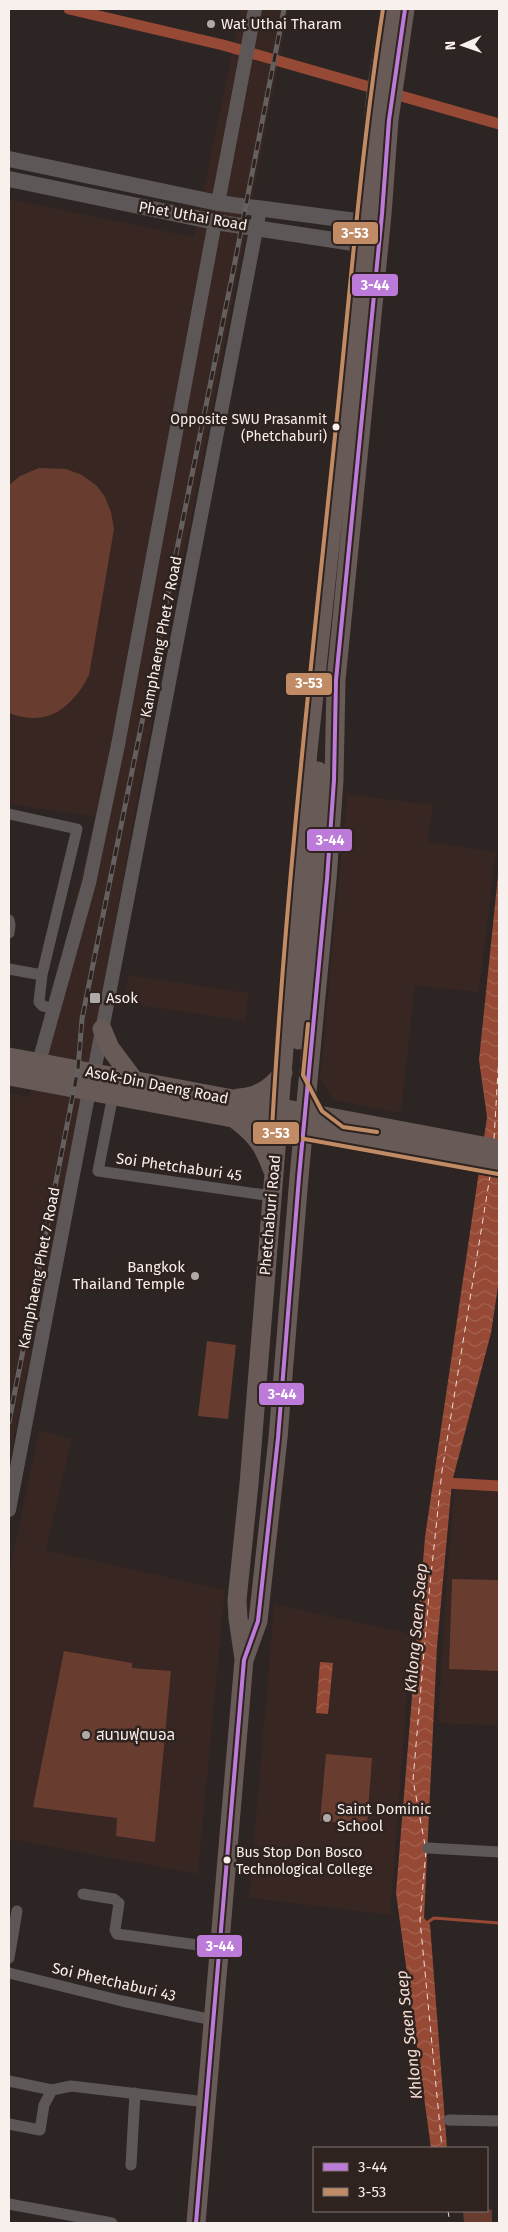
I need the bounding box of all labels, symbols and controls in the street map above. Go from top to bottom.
place label: Wat Uthai Tharam [221,15,342,33]
marker: Wat Uthai Tharam [205,18,217,30]
north arrow [438,20,488,70]
text: N [442,40,459,50]
street label: Phet Uthai Road [137,198,249,234]
line badge: 3-53 [332,221,379,245]
text: 3-53 [340,225,369,242]
line badge: 3-44 [351,273,399,297]
text: 3-44 [360,277,389,294]
place label: Opposite SWU Prasanmit (Phetchaburi) [170,411,328,445]
marker: Opposite SWU Prasanmit (Phetchaburi) [331,422,341,432]
street label: Kamphaeng Phet 7 Road [136,555,186,719]
line badge: 3-53 [285,672,333,696]
text: 3-53 [294,675,323,692]
line badge: 3-44 [306,828,353,852]
text: 3-44 [315,832,344,849]
place label: Asok [106,989,138,1007]
marker: Asok [88,991,102,1005]
street label: Asok-Din Daeng Road [84,1062,230,1108]
line badge: 3-53 [252,1121,300,1145]
text: 3-53 [261,1125,290,1142]
street label: Soi Phetchaburi 45 [115,1149,243,1185]
street label: Phetchaburi Road [256,1154,284,1276]
street label: Kamphaeng Phet 7 Road [14,1186,64,1350]
place label: Bangkok Thailand Temple [72,1258,185,1293]
marker: Bangkok Thailand Temple [189,1270,201,1282]
line badge: 3-44 [258,1382,305,1406]
text: 3-44 [267,1386,296,1403]
water label: Khlong Saen Saep [401,1563,431,1693]
place label: สนามฟุตบอล [96,1726,175,1744]
marker: สนามฟุตบอล [80,1729,92,1741]
place label: Saint Dominic School [337,1800,431,1835]
marker: Saint Dominic School [321,1812,333,1824]
place label: Bus Stop Don Bosco Technological College [236,1844,373,1878]
marker: Bus Stop Don Bosco Technological College [222,1855,232,1865]
line badge: 3-44 [196,1934,243,1958]
text: 3-44 [205,1938,234,1955]
street label: Soi Phetchaburi 43 [50,1959,178,2005]
water label: Khlong Saen Saep [392,1969,426,2101]
legend [313,2147,488,2212]
text: 3-44 [358,2158,387,2176]
text: 3-53 [358,2183,386,2201]

